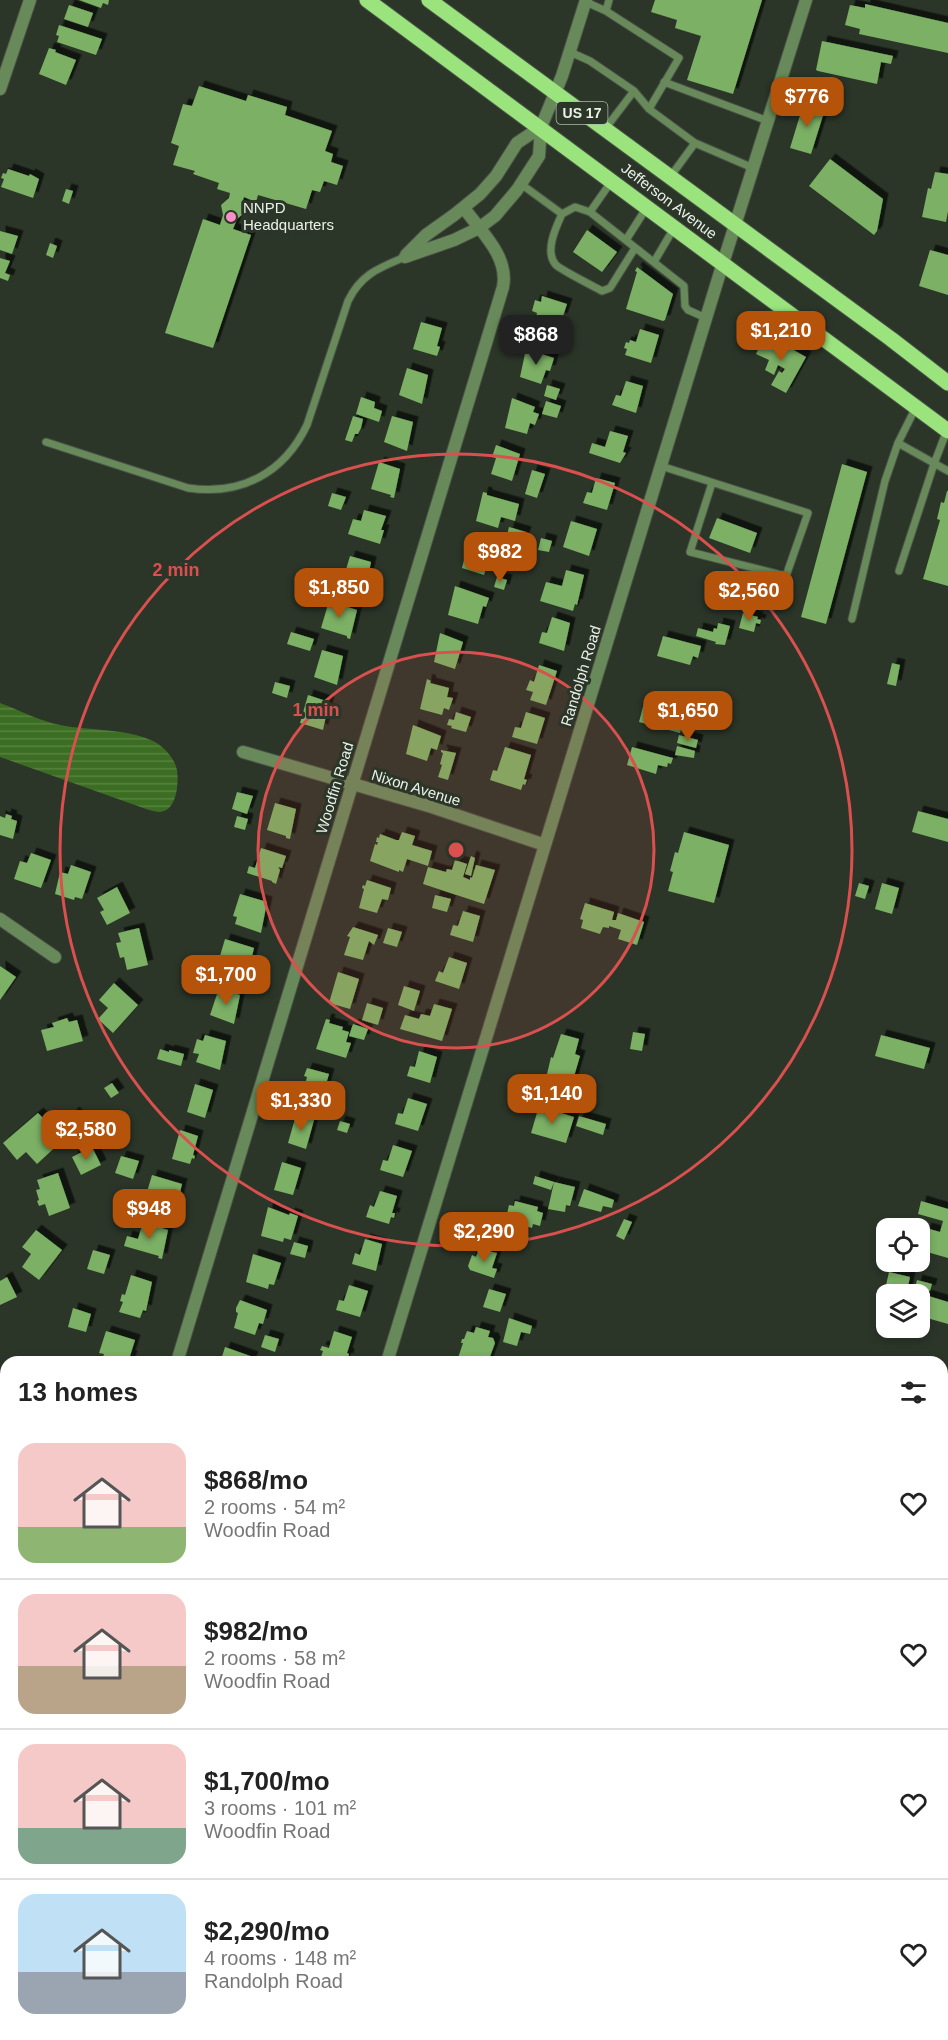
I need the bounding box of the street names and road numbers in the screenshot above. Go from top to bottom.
road number: US 17 [556,102,608,124]
street label: Jefferson Avenue [618,159,720,242]
street label: Randolph Road [557,624,604,728]
street label: Woodfin Road [313,740,357,836]
street label: Nixon Avenue [370,766,463,809]

